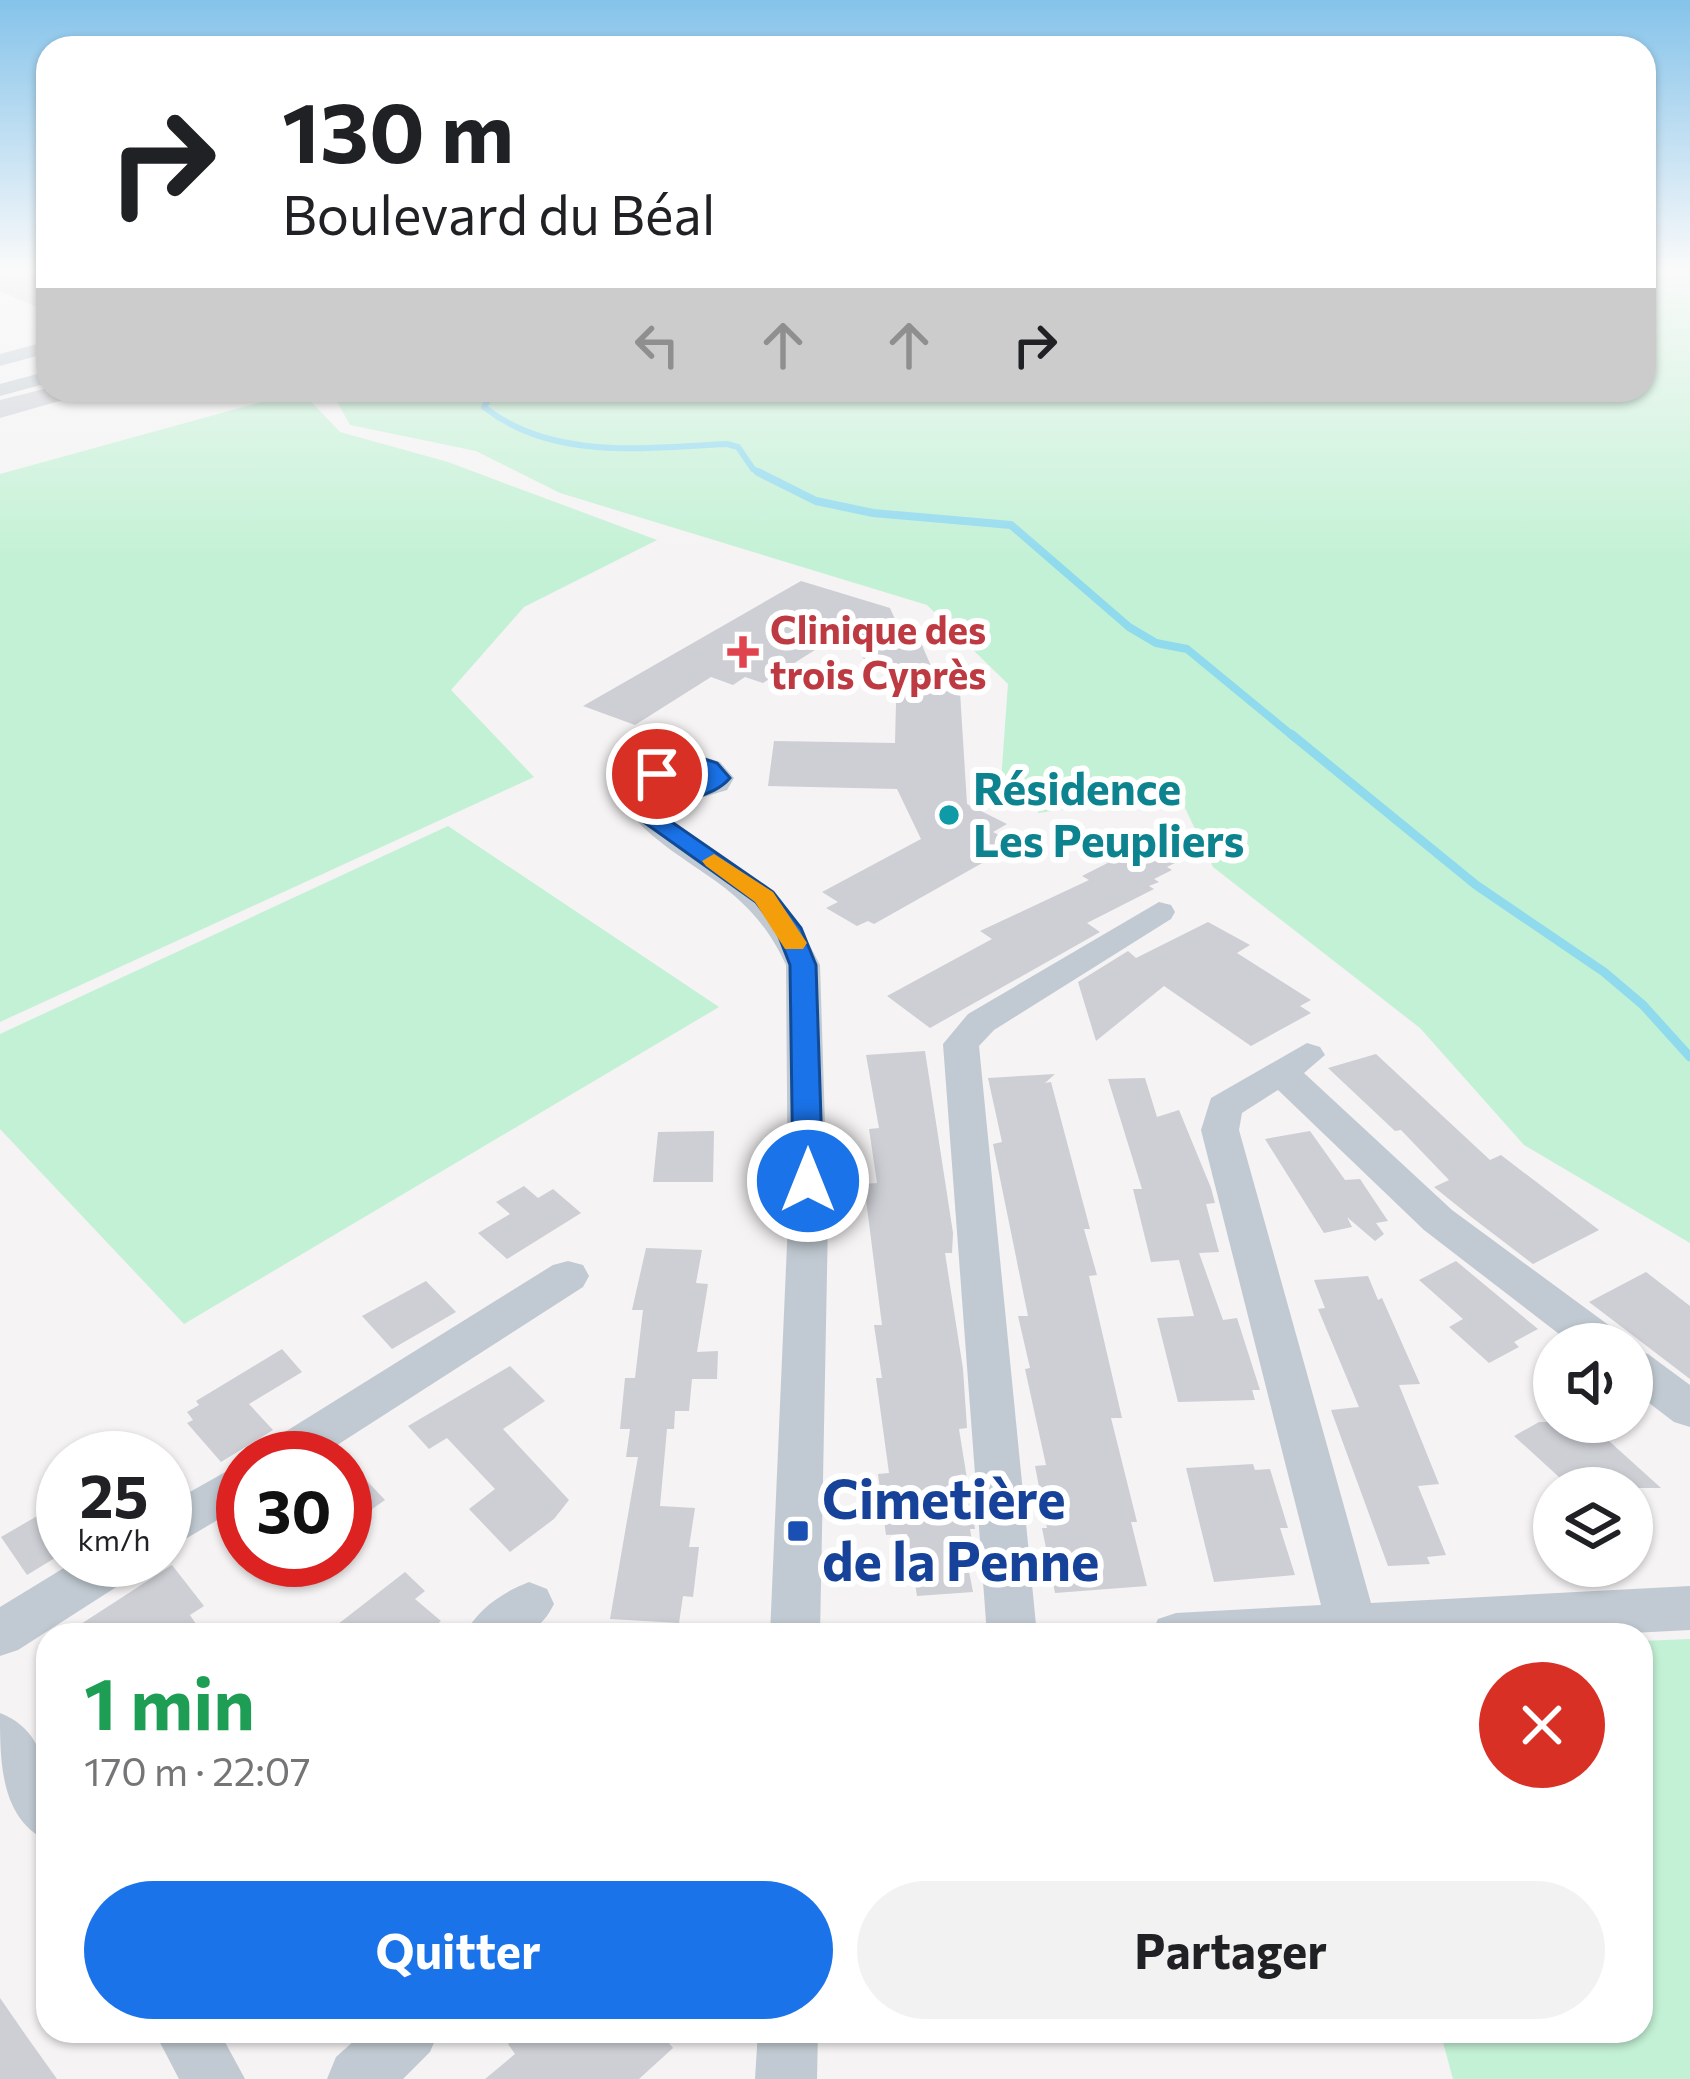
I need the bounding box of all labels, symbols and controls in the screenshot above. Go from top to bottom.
text: 130 m [282,78,514,180]
icon: right [84,84,240,240]
text: Boulevard du Béal [282,180,715,246]
icon: left [624,312,690,378]
icon: ahead [750,312,816,378]
icon: ahead [876,312,942,378]
icon: right [1002,312,1068,378]
place label: Clinique des trois Cyprès [770,604,986,697]
marker: Clinique des trois Cyprès [727,636,759,668]
pin [606,723,708,825]
icon: arrive [624,741,690,807]
place label: Résidence Les Peupliers [973,759,1244,866]
marker: Résidence Les Peupliers [936,802,962,828]
position arrow [745,1118,871,1244]
map controls [1533,1323,1653,1587]
button: sound [1533,1323,1653,1443]
speed limit sign: 30 [216,1431,372,1587]
text: 25 [79,1457,149,1530]
place label: Cimetière de la Penne [822,1464,1099,1592]
button: layers [1533,1467,1653,1587]
marker: Cimetière de la Penne [785,1518,811,1544]
text: km/h [78,1520,150,1557]
text: 1 min [84,1657,255,1745]
button: close [1479,1662,1605,1788]
text: 170 m · 22:07 [84,1746,311,1794]
button: Quitter [84,1881,833,2019]
button: Partager [857,1881,1605,2019]

